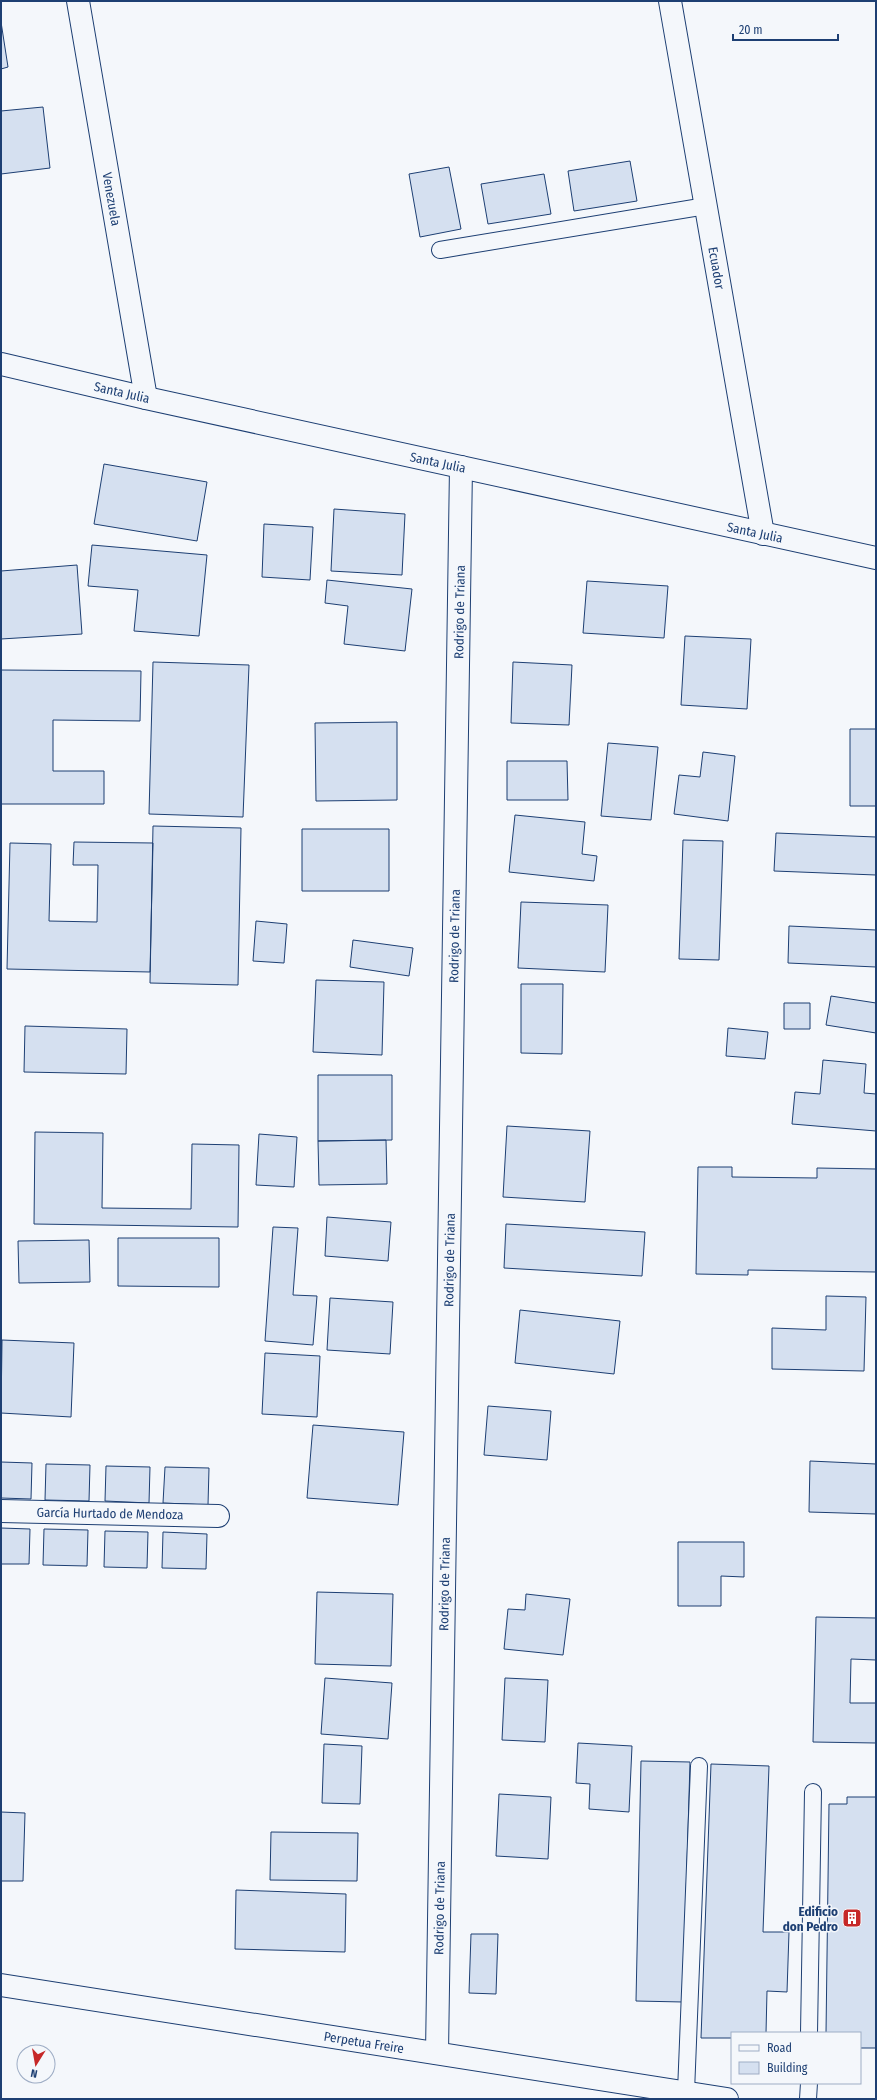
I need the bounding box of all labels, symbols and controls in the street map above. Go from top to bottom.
scale bar [733,16,838,42]
text: 20 m [739,23,763,37]
street label: Venezuela [99,171,124,227]
street label: Ecuador [705,246,728,291]
street label: Santa Julia [93,379,151,406]
street label: Santa Julia [409,449,467,476]
street label: Santa Julia [726,519,784,546]
street label: Rodrigo de Triana [451,565,468,659]
street label: Rodrigo de Triana [446,889,463,983]
street label: Rodrigo de Triana [441,1213,458,1307]
street label: García Hurtado de Mendoza [36,1505,184,1522]
street label: Rodrigo de Triana [436,1537,453,1631]
street label: Rodrigo de Triana [431,1861,448,1955]
place label: Edificio don Pedro [783,1904,838,1934]
building icon: Edificio don Pedro [841,1907,863,1929]
street label: Perpetua Freire [323,2029,405,2056]
legend [731,2032,861,2084]
text: Road [767,2041,792,2055]
north arrow [16,2044,56,2084]
text: Building [767,2061,808,2075]
text: N [30,2066,39,2080]

